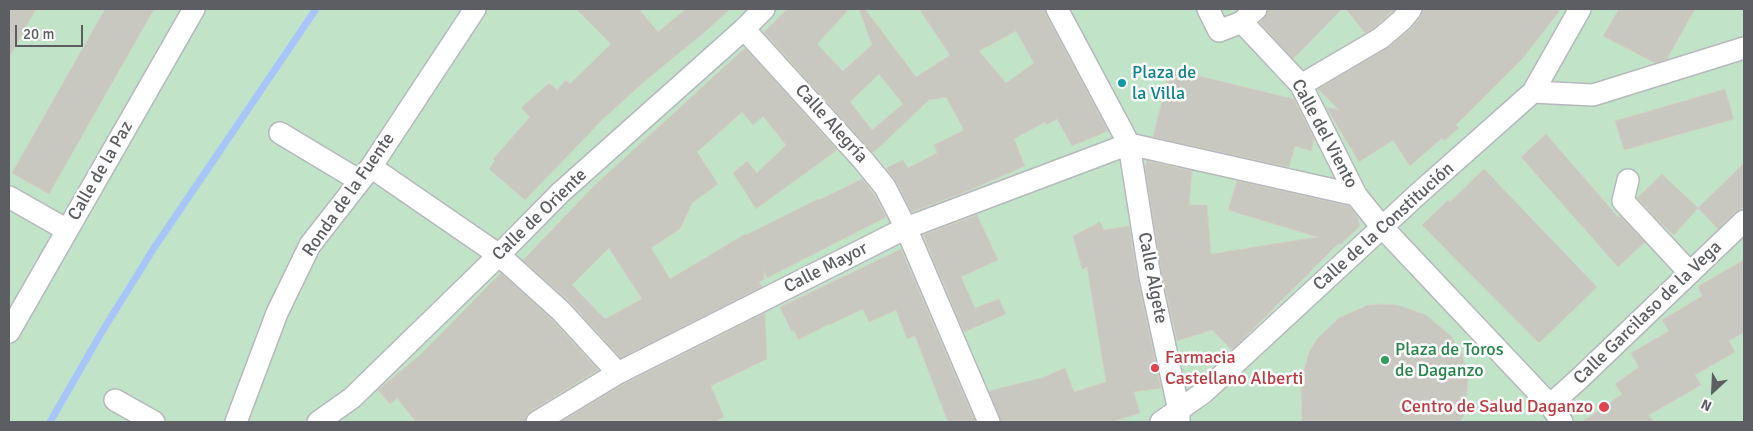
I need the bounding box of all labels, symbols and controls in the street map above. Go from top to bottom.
scale bar [18,15,85,47]
text: 20 m [23,25,54,43]
place label: Plaza de la Villa [1132,62,1196,104]
street label: Calle del Viento [1286,76,1362,192]
marker: Plaza de la Villa [1116,77,1128,89]
street label: Calle Alegría [790,80,872,168]
street label: Calle de la Paz [64,118,138,224]
street label: Ronda de la Fuente [298,129,400,261]
street label: Calle de la Constitución [1309,158,1459,296]
street label: Calle de Oriente [488,164,592,266]
street label: Calle Algete [1133,230,1171,326]
street label: Calle Garcilaso de la Vega [1570,237,1726,389]
street label: Calle Mayor [781,238,871,298]
place label: Plaza de Toros de Daganzo [1395,339,1504,382]
place label: Farmacia Castellano Alberti [1165,347,1303,389]
marker: Plaza de Toros de Daganzo [1379,354,1391,366]
marker: Farmacia Castellano Alberti [1149,362,1161,374]
north arrow [1688,366,1738,416]
text: N [1698,395,1714,415]
place label: Centro de Salud Daganzo [1401,396,1593,418]
marker: Centro de Salud Daganzo [1597,400,1611,414]

